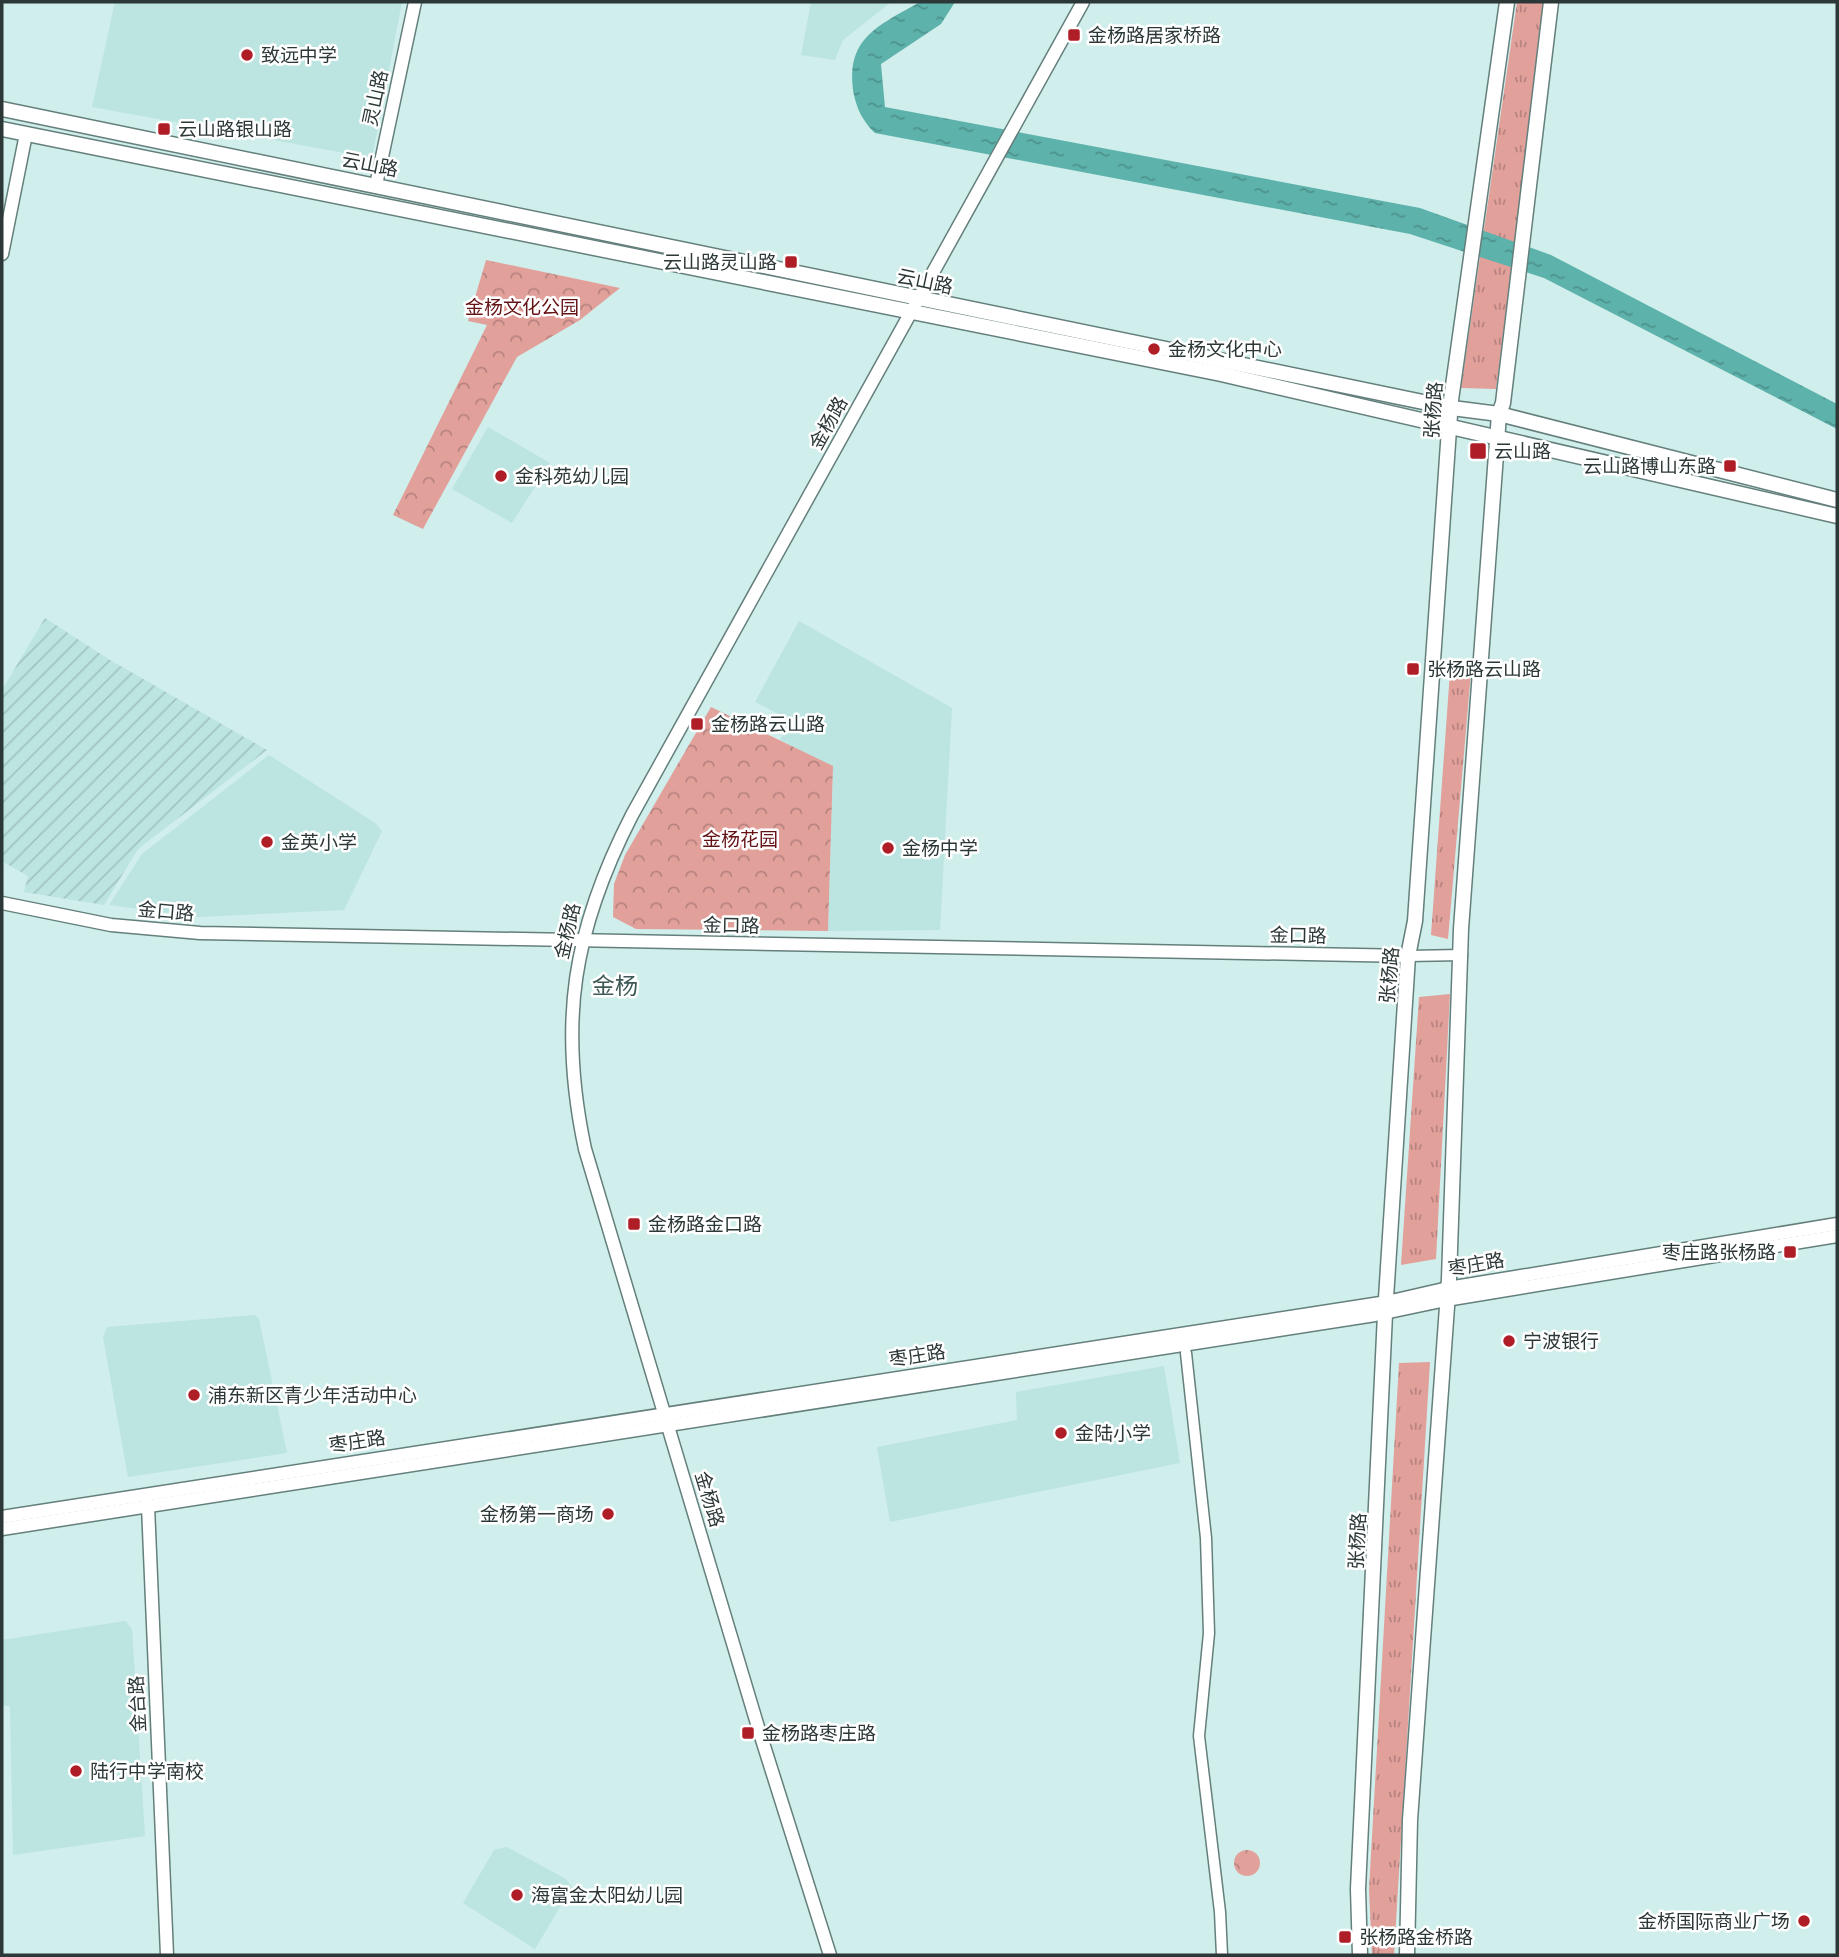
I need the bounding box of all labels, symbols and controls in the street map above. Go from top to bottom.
place label: 金杨路居家桥路 [1088,25,1221,46]
marker: 金杨路居家桥路 [1066,27,1082,43]
place label: 致远中学 [261,45,337,66]
marker: 致远中学 [239,47,255,63]
street label: 灵山路 [360,68,392,128]
place label: 云山路银山路 [178,119,292,140]
marker: 云山路银山路 [156,121,172,137]
street label: 云山路 [340,150,400,180]
place label: 云山路灵山路 [663,253,777,273]
marker: 云山路灵山路 [783,254,799,270]
street label: 云山路 [895,266,955,298]
park label: 金杨文化公园 [465,297,579,318]
place label: 金杨文化中心 [1168,339,1282,360]
marker: 金杨文化中心 [1146,341,1162,357]
street label: 张杨路 [1422,381,1446,439]
street label: 金杨路 [805,393,851,453]
marker: 云山路 [1468,441,1488,461]
place label: 云山路 [1494,442,1551,462]
place label: 云山路博山东路 [1583,456,1716,477]
marker: 云山路博山东路 [1722,458,1738,474]
place label: 金科苑幼儿园 [515,466,629,487]
marker: 金科苑幼儿园 [493,468,509,484]
place label: 张杨路云山路 [1427,660,1541,680]
marker: 张杨路云山路 [1405,661,1421,677]
place label: 金杨路云山路 [711,714,825,735]
marker: 金杨路云山路 [689,716,705,732]
park label: 金杨花园 [702,829,778,850]
place label: 金英小学 [281,832,357,853]
marker: 金英小学 [259,834,275,850]
place label: 金杨中学 [902,838,978,859]
marker: 金杨中学 [880,840,896,856]
street label: 金口路 [137,899,195,924]
street label: 金杨路 [551,901,584,961]
street label: 金口路 [702,915,760,936]
street label: 金口路 [1269,925,1327,946]
street label: 张杨路 [1378,946,1402,1004]
district label: 金杨 [592,974,638,999]
place label: 金杨路金口路 [648,1214,762,1235]
marker: 金杨路金口路 [626,1216,642,1232]
place label: 枣庄路张杨路 [1662,1242,1776,1263]
marker: 枣庄路张杨路 [1782,1244,1798,1260]
street label: 枣庄路 [1446,1249,1506,1280]
place label: 宁波银行 [1523,1331,1599,1352]
marker: 宁波银行 [1501,1333,1517,1349]
street label: 枣庄路 [887,1341,947,1370]
place label: 浦东新区青少年活动中心 [208,1385,417,1406]
marker: 浦东新区青少年活动中心 [186,1387,202,1403]
place label: 金陆小学 [1075,1423,1151,1444]
marker: 金陆小学 [1053,1425,1069,1441]
street label: 枣庄路 [327,1427,387,1456]
street label: 金杨路 [691,1469,728,1529]
place label: 金杨第一商场 [480,1504,594,1525]
marker: 金杨第一商场 [600,1506,616,1522]
street label: 张杨路 [1347,1512,1369,1570]
street label: 金台路 [126,1675,149,1733]
place label: 金杨路枣庄路 [762,1723,876,1744]
marker: 金杨路枣庄路 [740,1725,756,1741]
place label: 陆行中学南校 [90,1761,204,1782]
marker: 陆行中学南校 [68,1763,84,1779]
place label: 海富金太阳幼儿园 [531,1885,683,1906]
marker: 海富金太阳幼儿园 [509,1887,525,1903]
place label: 金桥国际商业广场 [1638,1911,1790,1932]
marker: 金桥国际商业广场 [1796,1913,1812,1929]
place label: 张杨路金桥路 [1359,1927,1473,1948]
marker: 张杨路金桥路 [1337,1929,1353,1945]

